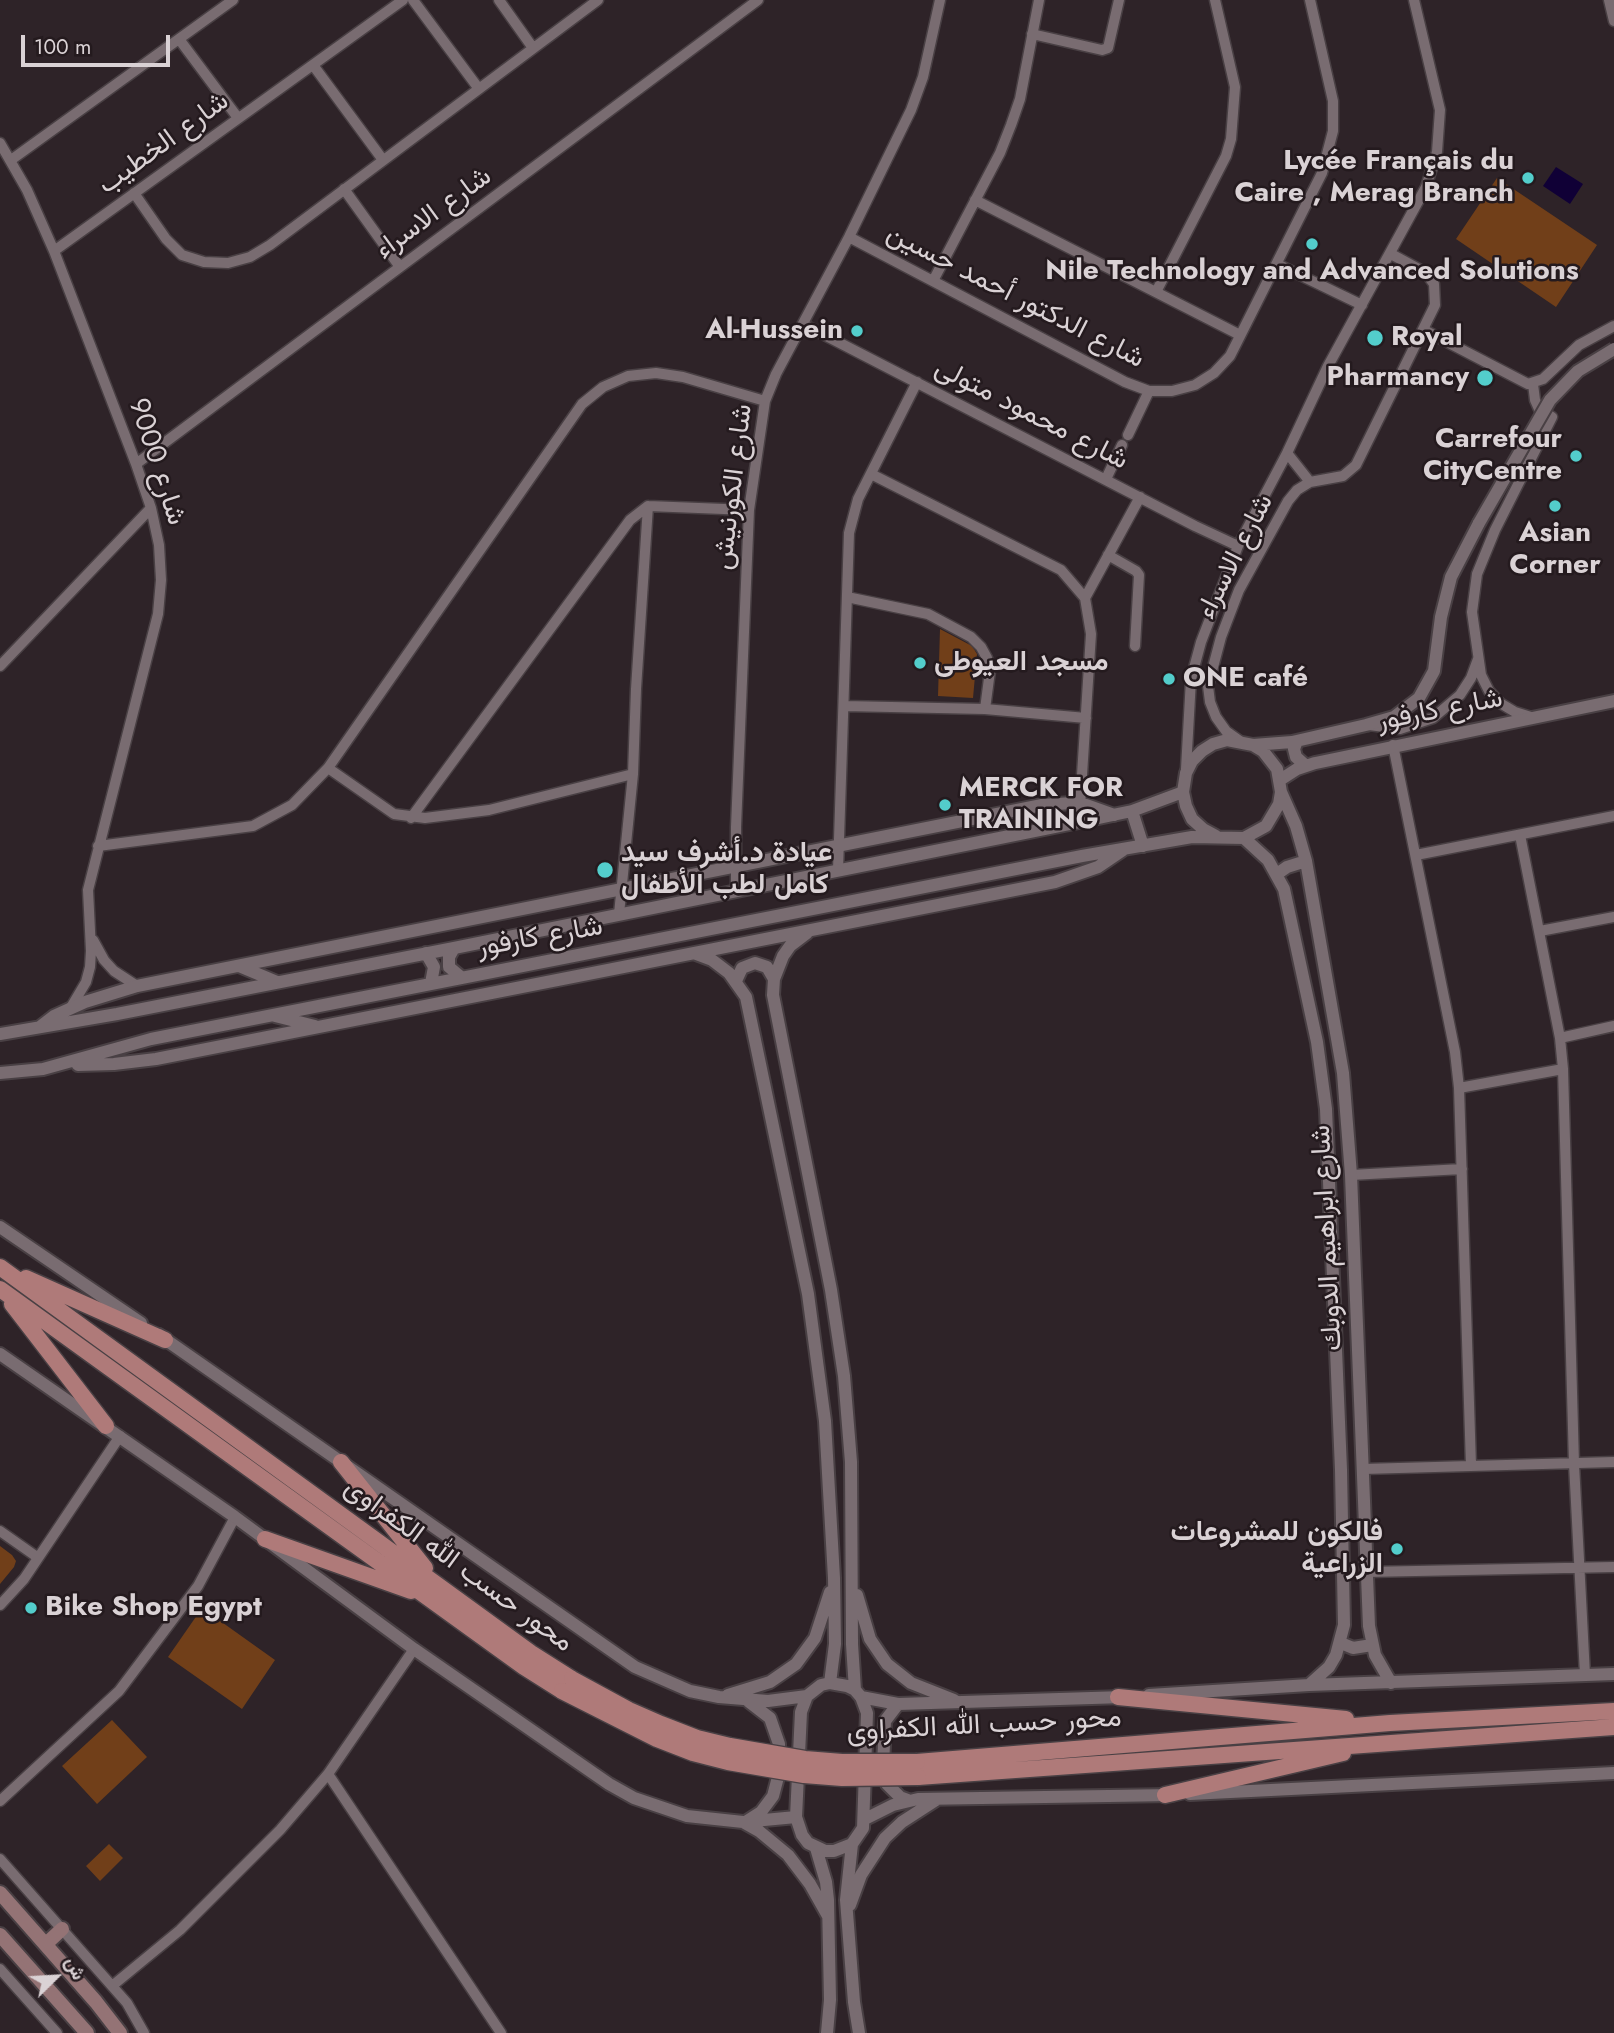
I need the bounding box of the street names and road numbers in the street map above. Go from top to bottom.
street label: شارع الخطيب [92,85,236,203]
street label: شارع الاسراء [369,160,499,268]
street label: شارع الدكتور أحمد حسين [880,217,1150,377]
street label: شارع محمود متولى [929,352,1133,478]
street label: شارع 9000 [120,394,192,530]
street label: شارع الكورنيش [707,402,761,572]
street label: شارع الاسراء [1190,489,1282,625]
street label: شارع كارفور [1374,682,1506,740]
street label: شارع كارفور [475,910,605,966]
street label: شارع ابراهيم الدوبك [1305,1124,1351,1352]
street label: محور حسب الله الكفراوى [337,1471,579,1661]
street label: محور حسب الله الكفراوى [846,1702,1122,1750]

